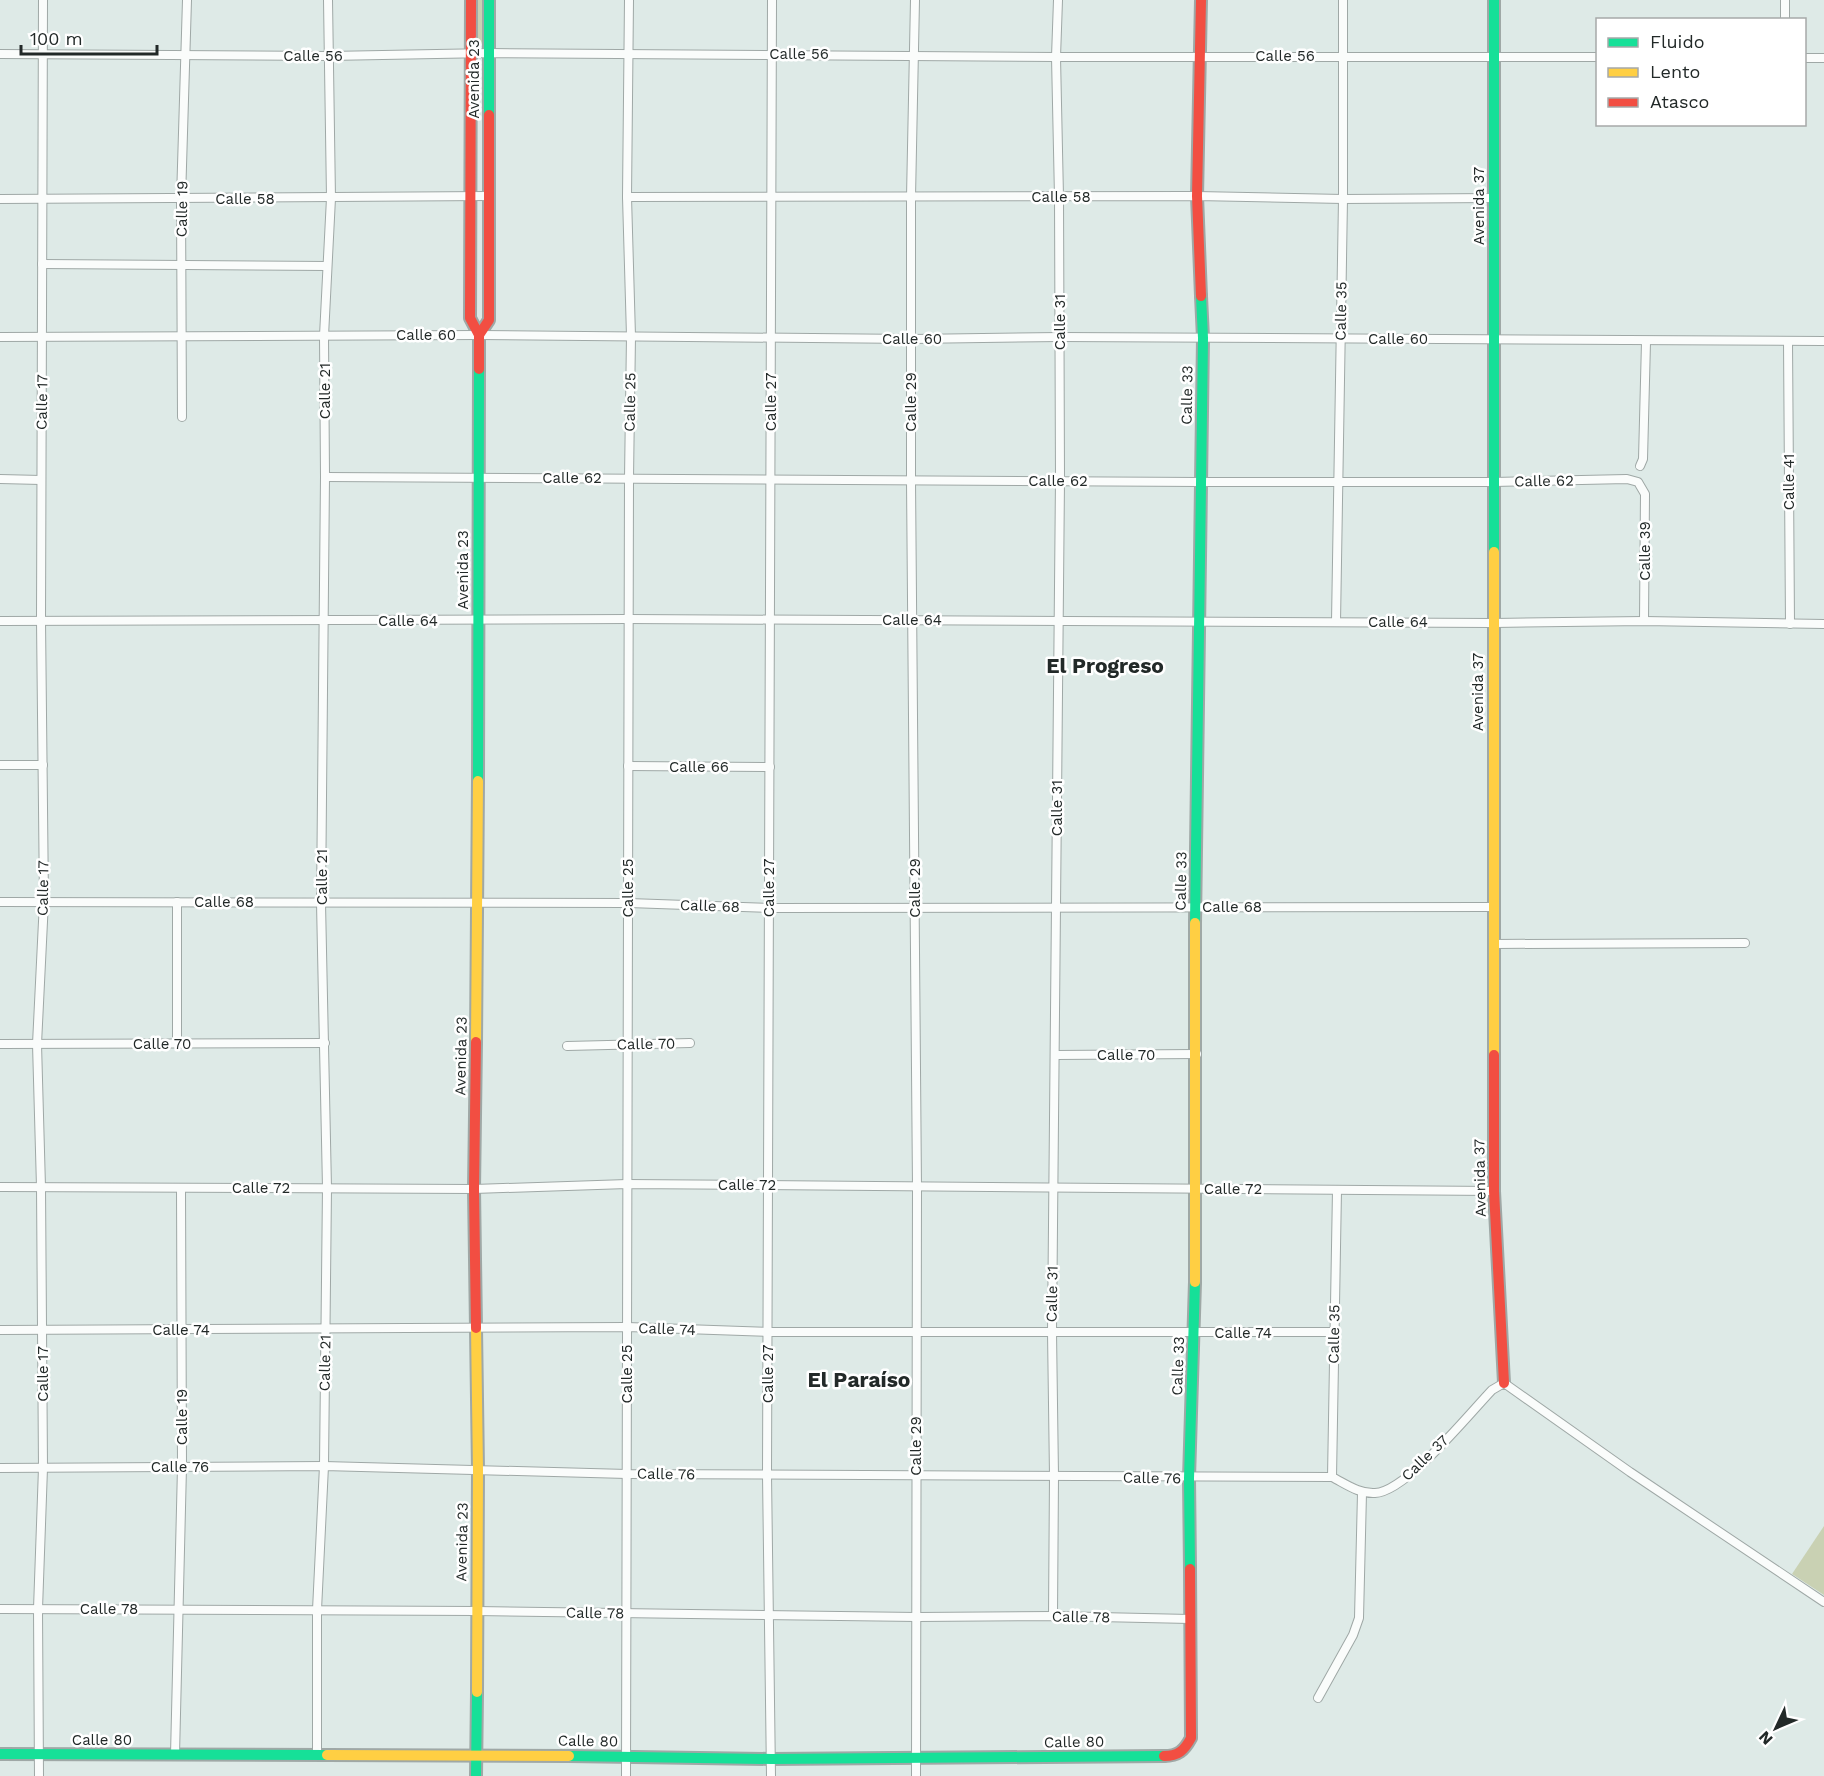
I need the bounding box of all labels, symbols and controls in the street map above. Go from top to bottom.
scale bar [21,18,158,56]
legend [1596,18,1806,126]
text: 100 m [30,28,83,49]
text: Fluido [1650,31,1704,52]
street label: Avenida 23 [465,39,483,119]
street label: Calle 56 [769,45,829,63]
street label: Calle 56 [283,47,343,65]
street label: Calle 56 [1255,47,1315,65]
text: Lento [1650,61,1700,82]
text: Atasco [1650,91,1709,112]
street label: Avenida 37 [1470,167,1488,245]
street label: Calle 19 [173,181,191,237]
street label: Calle 58 [1031,188,1091,206]
street label: Calle 58 [215,190,275,208]
street label: Calle 35 [1331,281,1351,341]
street label: Calle 31 [1051,294,1069,350]
street label: Calle 60 [396,326,456,344]
street label: Calle 60 [882,330,942,348]
street label: Calle 60 [1368,330,1428,348]
street label: Calle 21 [316,363,334,419]
street label: Calle 33 [1177,365,1197,425]
street label: Calle 25 [620,372,640,432]
street label: Calle 29 [902,372,920,432]
street label: Calle 27 [762,373,780,431]
street label: Calle 17 [33,374,51,430]
street label: Calle 41 [1780,454,1798,510]
street label: Calle 62 [542,469,602,487]
street label: Calle 62 [1514,471,1574,491]
street label: Calle 62 [1028,472,1088,490]
street label: Calle 39 [1636,521,1654,581]
street label: Avenida 23 [454,530,472,610]
street label: Calle 64 [882,611,942,629]
street label: Calle 64 [378,612,438,630]
street label: Calle 64 [1368,613,1428,631]
district label: El Progreso [1046,653,1164,678]
street label: Avenida 37 [1469,653,1487,731]
street label: Calle 66 [669,758,729,776]
street label: Calle 31 [1048,780,1066,836]
street label: Calle 21 [313,849,331,905]
street label: Calle 33 [1171,851,1191,911]
street label: Calle 25 [619,858,637,918]
street label: Calle 29 [906,858,924,918]
street label: Calle 27 [760,859,778,917]
street label: Calle 17 [34,860,52,916]
street label: Calle 68 [194,893,254,911]
street label: Calle 68 [680,896,740,916]
street label: Calle 68 [1202,898,1262,916]
street label: Avenida 23 [451,1016,471,1096]
street label: Calle 70 [617,1034,675,1054]
street label: Calle 70 [133,1035,191,1053]
street label: Calle 70 [1097,1046,1155,1064]
street label: Avenida 37 [1470,1139,1490,1217]
street label: Calle 72 [718,1176,776,1194]
street label: Calle 72 [232,1179,290,1197]
street label: Calle 72 [1204,1180,1262,1198]
street label: Calle 31 [1043,1266,1061,1322]
street label: Calle 35 [1324,1304,1344,1364]
street label: Calle 74 [638,1319,696,1339]
street label: Calle 74 [152,1321,210,1339]
street label: Calle 74 [1214,1324,1272,1342]
street label: Calle 21 [316,1335,334,1391]
street label: Calle 33 [1168,1336,1188,1396]
street label: Calle 25 [618,1344,636,1404]
street label: Calle 27 [759,1345,777,1403]
street label: Calle 17 [34,1346,52,1402]
district label: El Paraíso [808,1367,910,1392]
street label: Calle 19 [173,1389,191,1445]
street label: Calle 29 [907,1416,925,1476]
street label: Calle 37 [1398,1431,1452,1485]
street label: Calle 76 [151,1458,209,1476]
street label: Calle 76 [637,1464,695,1484]
street label: Calle 76 [1123,1468,1181,1488]
street label: Avenida 23 [452,1502,472,1582]
street label: Calle 78 [80,1600,138,1618]
street label: Calle 78 [566,1603,624,1623]
street label: Calle 78 [1052,1607,1110,1627]
north arrow [1746,1698,1806,1758]
text: N [1755,1727,1777,1749]
street label: Calle 80 [72,1731,132,1749]
street label: Calle 80 [558,1731,618,1751]
street label: Calle 80 [1044,1732,1104,1752]

